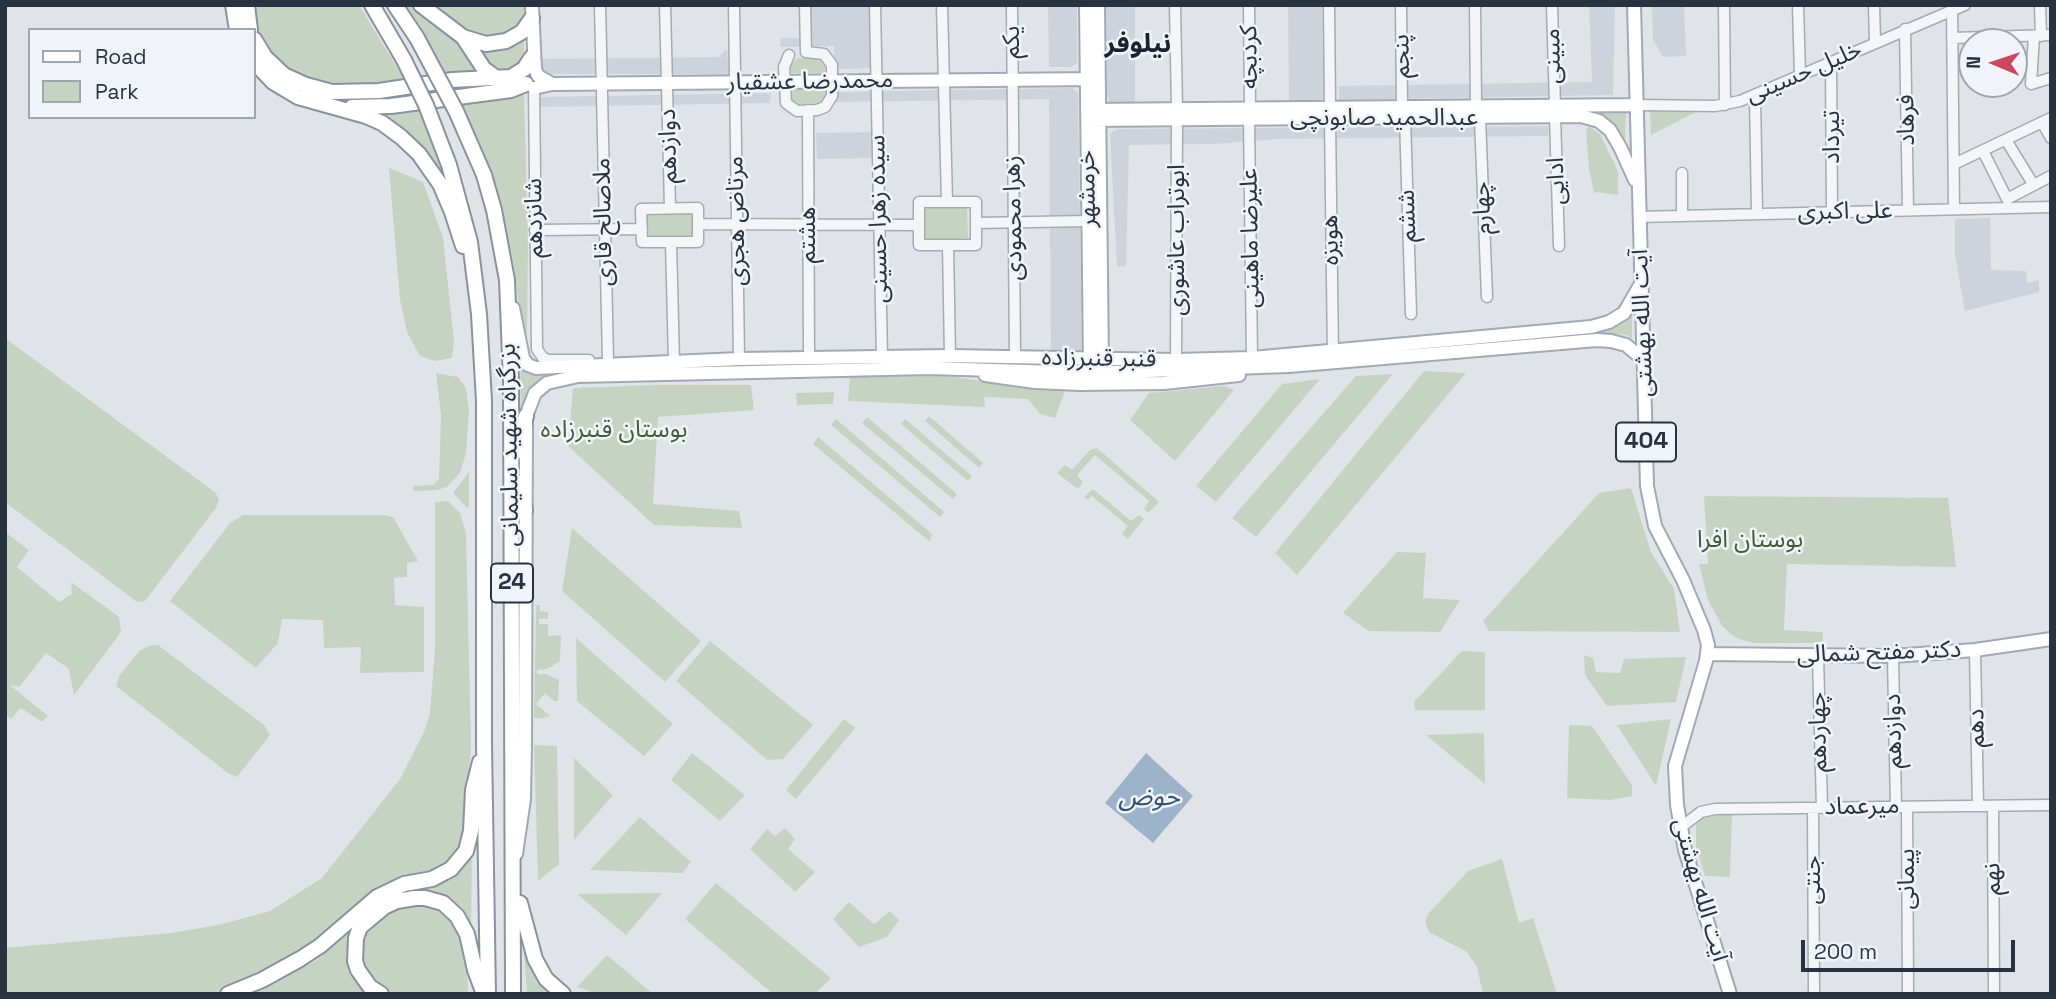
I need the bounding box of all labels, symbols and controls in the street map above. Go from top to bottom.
street label: کردبچه [1235,25,1265,89]
street label: یکم [998,26,1026,58]
legend [28,28,256,119]
street label: مبینی [1538,28,1568,84]
north arrow [1958,28,2028,98]
district label: نیلوفر [1105,29,1171,61]
street label: پنجم [1387,34,1417,78]
street label: خلیل حسینی [1742,36,1866,110]
text: Road [95,43,147,70]
text: N [1961,56,1986,69]
street label: محمدرضا عشقیار [726,66,894,98]
text: Park [95,78,139,105]
street label: فرهاد [1892,94,1922,146]
street label: عبدالحمید صابونچی [1290,104,1478,132]
street label: دوازدهم [654,108,684,184]
street label: تیرداد [1818,110,1846,164]
street label: سیده زهرا حسینی [863,135,895,303]
street label: خرمشهر [1073,150,1103,228]
street label: زهرا محمودی [999,155,1029,281]
street label: مرتاض هجری [721,156,753,286]
street label: ادایی [1542,157,1572,205]
street label: ملاصالح قاری [588,158,620,286]
street label: ابوتراب عاشوری [1163,164,1191,316]
street label: علیرضا ماهینی [1235,168,1267,308]
street label: شانزدهم [520,178,550,258]
street label: چهارم [1468,181,1498,235]
street label: ششم [1393,189,1423,243]
street label: علی‌ اکبری [1797,197,1893,227]
street label: هشتم [794,207,822,263]
street label: هویزه [1316,214,1346,266]
street label: آیت الله بهشتی [1626,249,1660,397]
street label: بزرگراه شهید سلیمانی [494,343,526,547]
street label: قنبر قنبرزاده [1041,344,1157,374]
park label: بوستان قنبرزاده [541,416,687,444]
road number: 404 [1616,422,1676,462]
park label: بوستان افرا [1697,526,1803,554]
road number: 24 [491,564,533,603]
street label: دکتر مفتح شمالی [1796,636,1962,670]
street label: چهاردهم [1804,692,1834,772]
street label: دوازدهم [1879,693,1909,769]
street label: دهم [1962,708,1992,748]
water label: حوض [1118,782,1180,814]
street label: میرعماد [1824,792,1900,822]
street label: آیت الله بهشتی [1666,815,1734,965]
street label: پیمانی [1893,848,1921,910]
street label: جنتی [1799,856,1827,904]
street label: نهم [1978,863,2008,895]
scale bar [1804,926,2018,970]
text: 200 m [1814,938,1877,965]

